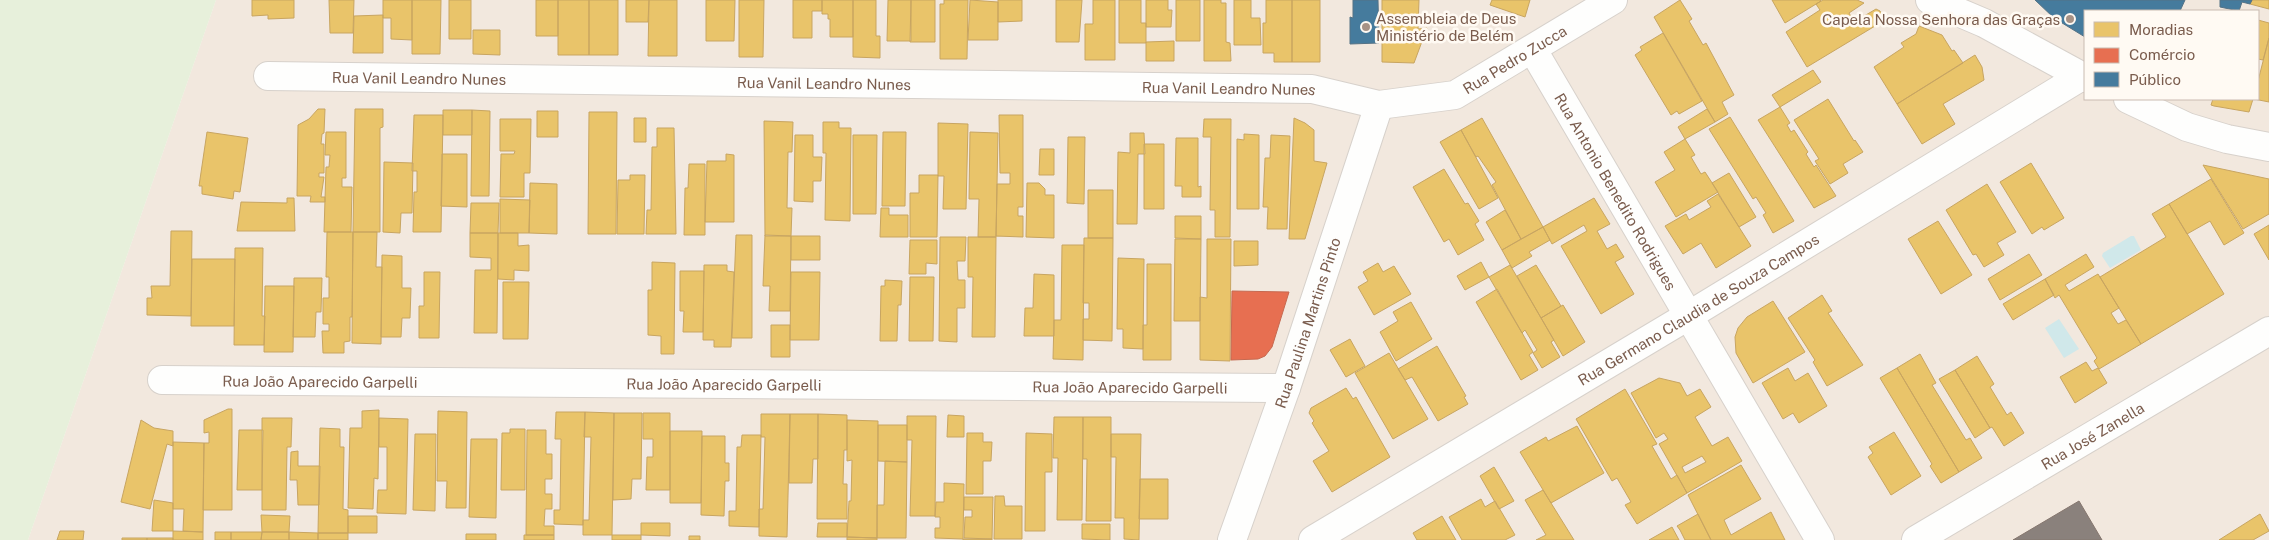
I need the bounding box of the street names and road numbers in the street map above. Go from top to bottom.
street label: Rua Pedro Zucca [1459,22,1569,97]
street label: Rua Vanil Leandro Nunes [332,68,506,87]
street label: Rua Vanil Leandro Nunes [737,73,911,93]
street label: Rua Vanil Leandro Nunes [1142,78,1318,98]
street label: Rua Antonio Benedito Rodrigues [1552,90,1680,293]
street label: Rua Germano Claudia de Souza Campos [1575,230,1822,388]
street label: Rua Paulina Martins Pinto [1271,235,1343,410]
street label: Rua João Aparecido Garpelli [222,372,418,390]
street label: Rua João Aparecido Garpelli [626,375,822,393]
street label: Rua João Aparecido Garpelli [1032,378,1228,396]
street label: Rua José Zanella [2038,398,2147,473]

